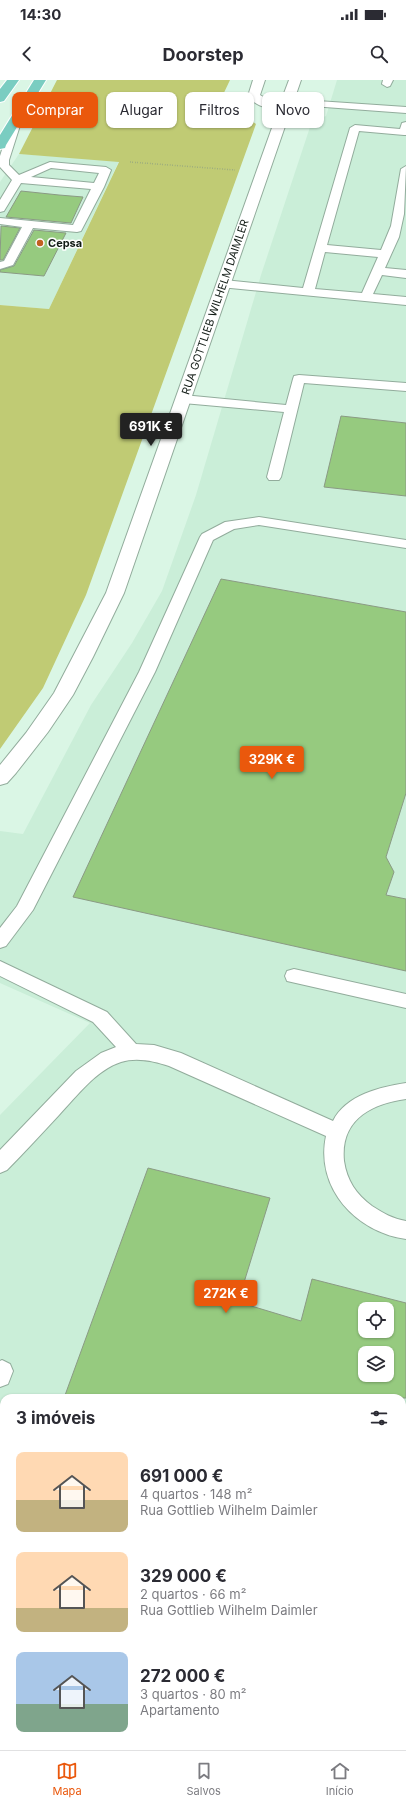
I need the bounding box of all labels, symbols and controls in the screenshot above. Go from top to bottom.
text: 14:30 [20,5,61,24]
icon: back [16,43,38,65]
icon: search [368,43,390,65]
text: Doorstep [163,44,243,65]
chip: Comprar [12,92,98,128]
chip: Alugar [106,92,177,128]
chip: Filtros [185,92,254,128]
chip: Novo [262,92,324,128]
street label: RUA GOTTLIEB WILHELM DAIMLER [178,218,252,396]
place label: Cepsa [48,236,82,250]
marker: Cepsa [35,238,45,248]
pin: 691K € [118,413,184,447]
text: 691K € [129,418,173,434]
pin: 329K € [239,746,305,780]
text: 329K € [249,751,295,767]
pin: 272K € [193,1280,259,1314]
text: 272K € [203,1285,249,1301]
map controls [358,1302,394,1382]
button: locate [358,1302,394,1338]
button: layers [358,1346,394,1382]
icon: filters [368,1407,390,1429]
text: 3 imóveis [16,1408,95,1428]
text: 691 000 € [140,1466,224,1486]
icon: home [48,1468,96,1516]
text: 4 quartos · 148 m² [140,1486,252,1502]
text: Rua Gottlieb Wilhelm Daimler [140,1502,318,1518]
text: 329 000 € [140,1566,227,1586]
icon: home [48,1568,96,1616]
text: 2 quartos · 66 m² [140,1586,246,1602]
text: Rua Gottlieb Wilhelm Daimler [140,1602,318,1618]
text: 272 000 € [140,1666,225,1686]
icon: home [48,1668,96,1716]
text: 3 quartos · 80 m² [140,1686,247,1702]
text: Apartamento [140,1702,220,1718]
tab: Mapa [52,1760,82,1798]
tab: Salvos [187,1760,221,1798]
tab: Início [326,1760,354,1798]

